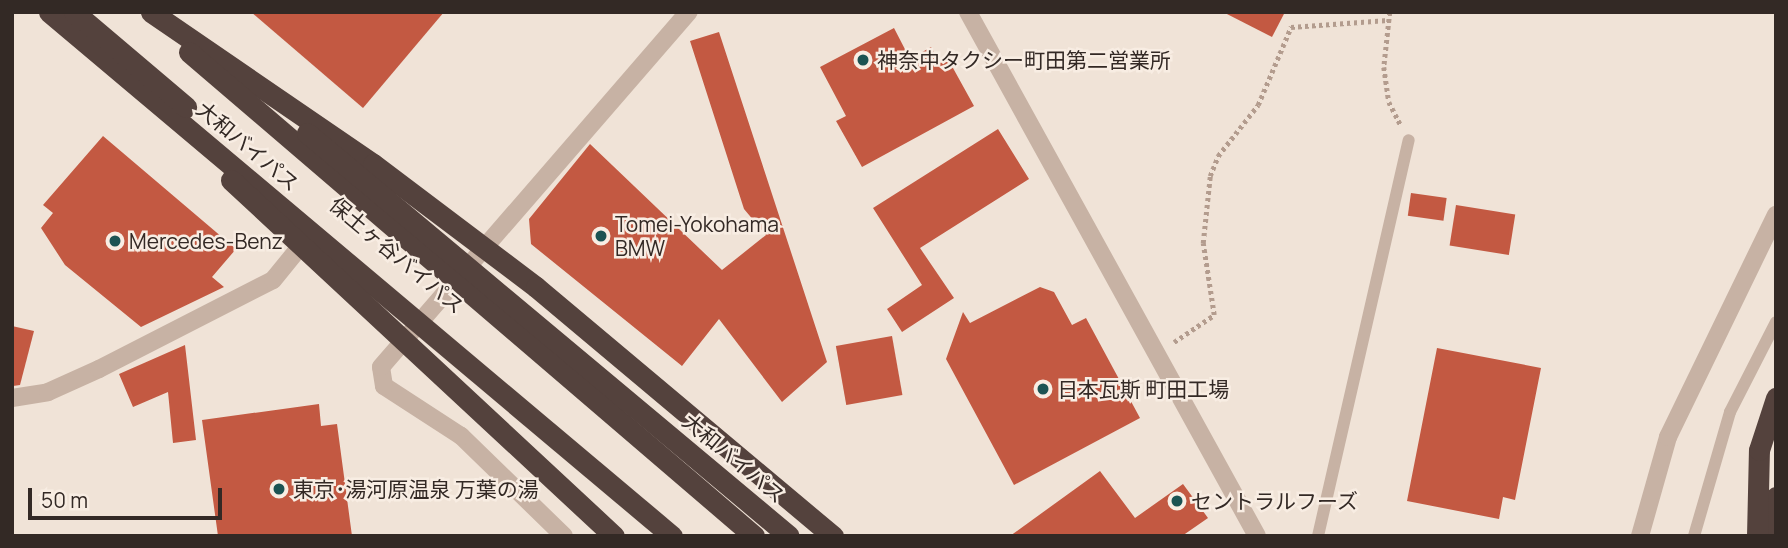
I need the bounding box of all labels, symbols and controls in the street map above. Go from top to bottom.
place label: 神奈中タクシー町田第二営業所 [877,47,1171,73]
marker: 神奈中タクシー町田第二営業所 [855,52,871,68]
street label: 大和バイパス [192,96,304,196]
street label: 保土ヶ谷バイパス [325,191,469,319]
place label: Tomei-Yokohama BMW [615,211,779,261]
place label: Mercedes-Benz [129,228,283,254]
marker: Tomei-Yokohama BMW [593,228,609,244]
marker: Mercedes-Benz [107,233,123,249]
place label: 日本瓦斯 町田工場 [1057,376,1229,402]
marker: 日本瓦斯 町田工場 [1035,381,1051,397]
street label: 大和バイパス [678,408,790,508]
scale bar [32,475,226,518]
place label: 東京･湯河原温泉 万葉の湯 [293,476,539,502]
marker: 東京･湯河原温泉 万葉の湯 [271,481,287,497]
text: 50 m [41,486,88,514]
place label: セントラルフーズ [1191,488,1359,514]
marker: セントラルフーズ [1169,493,1185,509]

